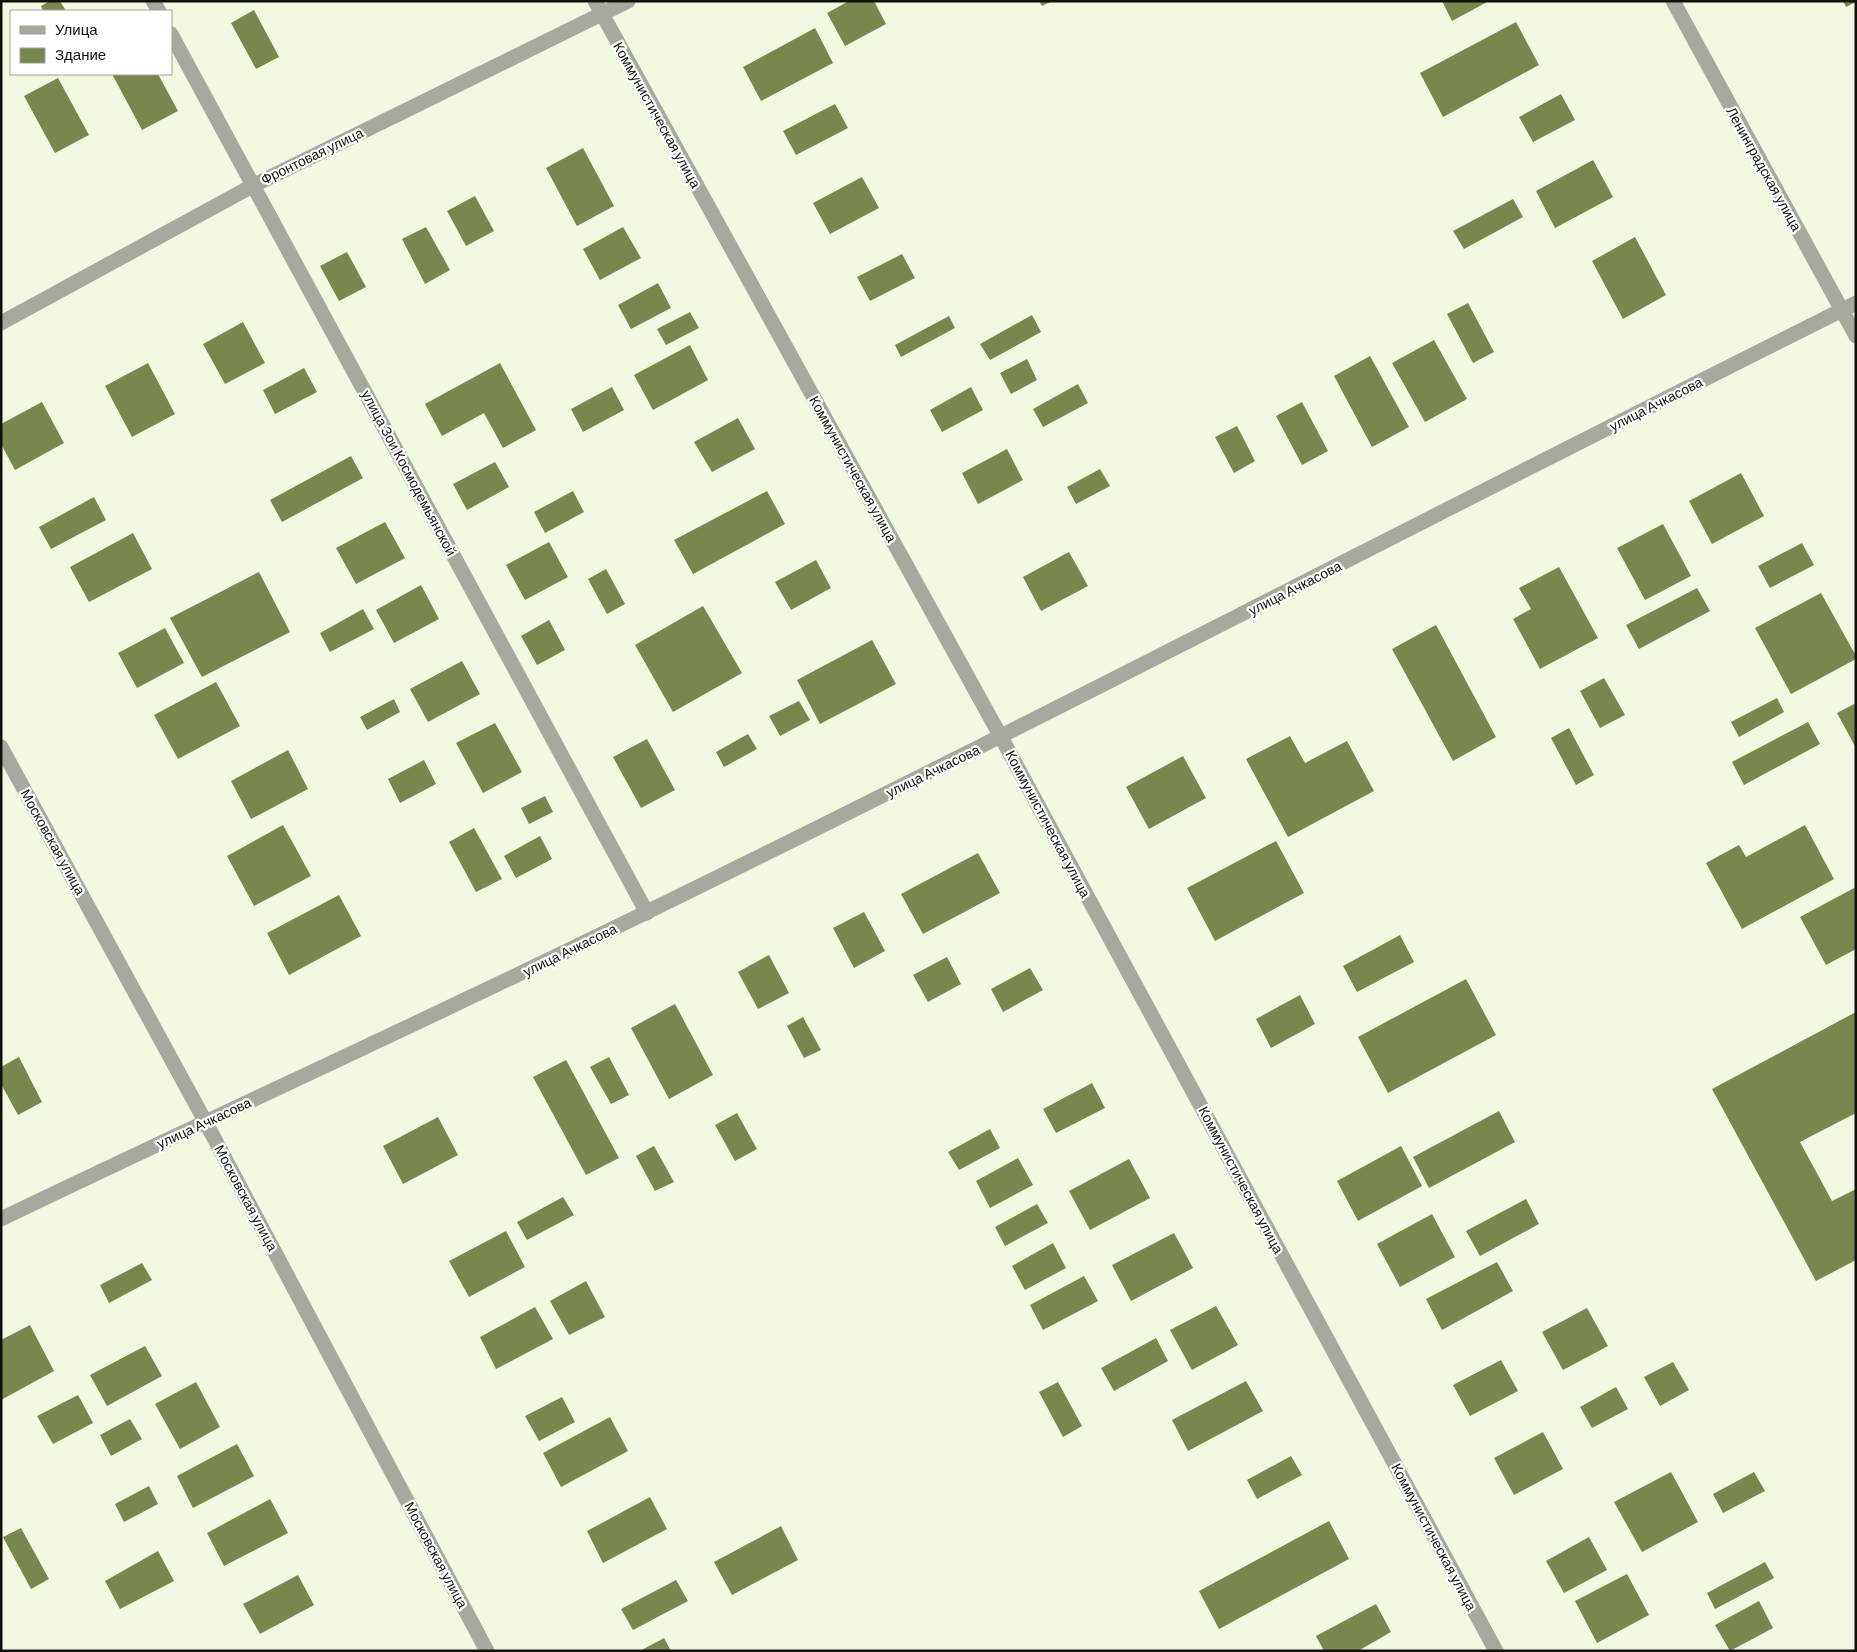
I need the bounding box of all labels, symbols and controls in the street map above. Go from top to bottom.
legend [10,10,172,75]
text: Улица [55,20,98,38]
street label: Коммунистическая улица [610,39,705,191]
text: Здание [55,45,106,63]
street label: Ленинградская улица [1723,104,1806,234]
street label: Фронтовая улица [258,123,366,188]
street label: улица Ачкасова [1606,373,1705,434]
street label: улица Зои Космодемьянской [358,387,460,559]
street label: Коммунистическая улица [806,393,901,545]
street label: улица Ачкасова [1245,557,1344,618]
street label: улица Ачкасова [883,740,983,801]
street label: Коммунистическая улица [1002,747,1095,900]
street label: Московская улица [17,786,90,898]
street label: улица Ачкасова [520,919,620,980]
street label: улица Ачкасова [154,1093,254,1152]
street label: Коммунистическая улица [1195,1103,1288,1256]
street label: Московская улица [211,1142,282,1254]
street label: Коммунистическая улица [1388,1460,1481,1613]
street label: Московская улица [401,1499,472,1611]

